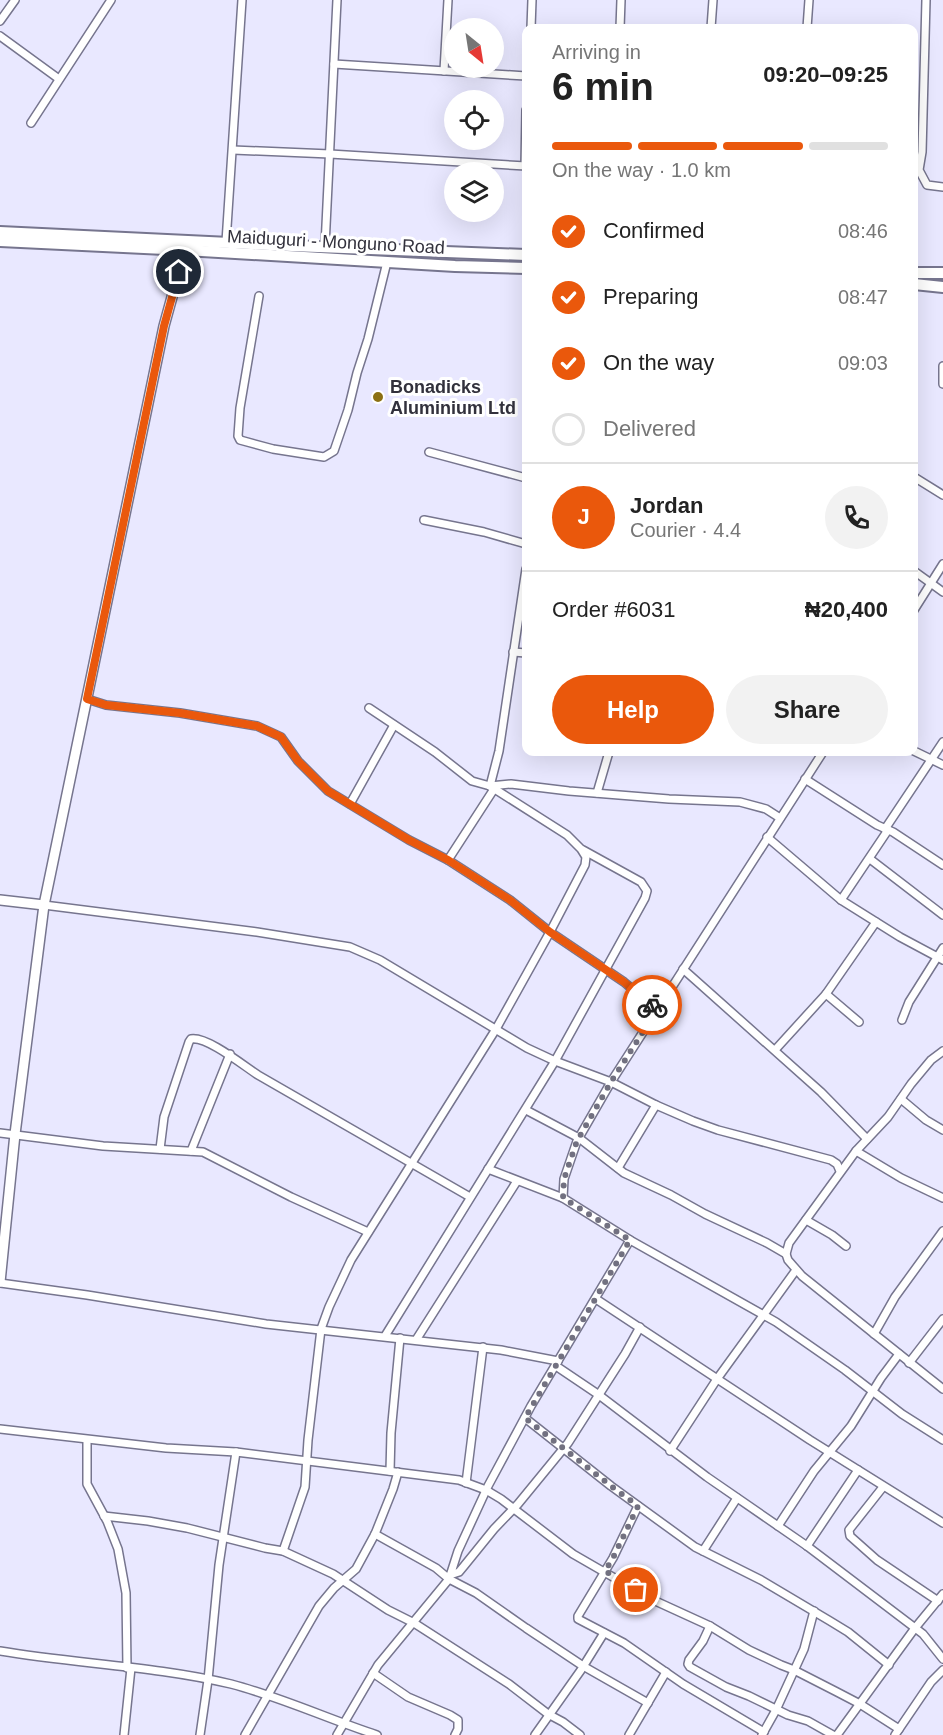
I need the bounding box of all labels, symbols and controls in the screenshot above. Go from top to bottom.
north arrow [444,18,504,78]
map controls [444,18,504,222]
text: Arriving in [552,41,641,63]
text: 09:20–09:25 [763,62,888,87]
text: 6 min [552,65,654,108]
button: locate [444,90,504,150]
text: On the way · 1.0 km [552,159,731,181]
button: layers [444,162,504,222]
icon: check [552,215,585,248]
text: Confirmed [603,218,704,243]
text: 08:46 [838,220,888,242]
street label: Maiduguri - Monguno Road [227,226,445,258]
pin [153,246,204,297]
icon: home [162,255,195,288]
icon: check [552,281,585,314]
text: Preparing [603,284,698,309]
text: 08:47 [838,286,888,308]
icon: check [552,347,585,380]
text: On the way [603,350,714,375]
text: 09:03 [838,352,888,374]
place label: Bonadicks Aluminium Ltd [390,377,516,418]
marker: Bonadicks Aluminium Ltd [371,390,385,404]
text: Delivered [603,416,696,441]
button: phone [825,486,888,549]
text: Jordan [630,493,703,518]
text: J [577,504,590,529]
text: Courier · 4.4 [630,519,741,541]
text: Order #6031 [552,597,676,622]
text: ₦20,400 [805,597,888,622]
button: Help [552,675,714,744]
button: Share [726,675,888,744]
courier [622,975,682,1035]
icon: bike [636,989,669,1022]
pin [610,1564,661,1615]
icon: bag [619,1573,652,1606]

